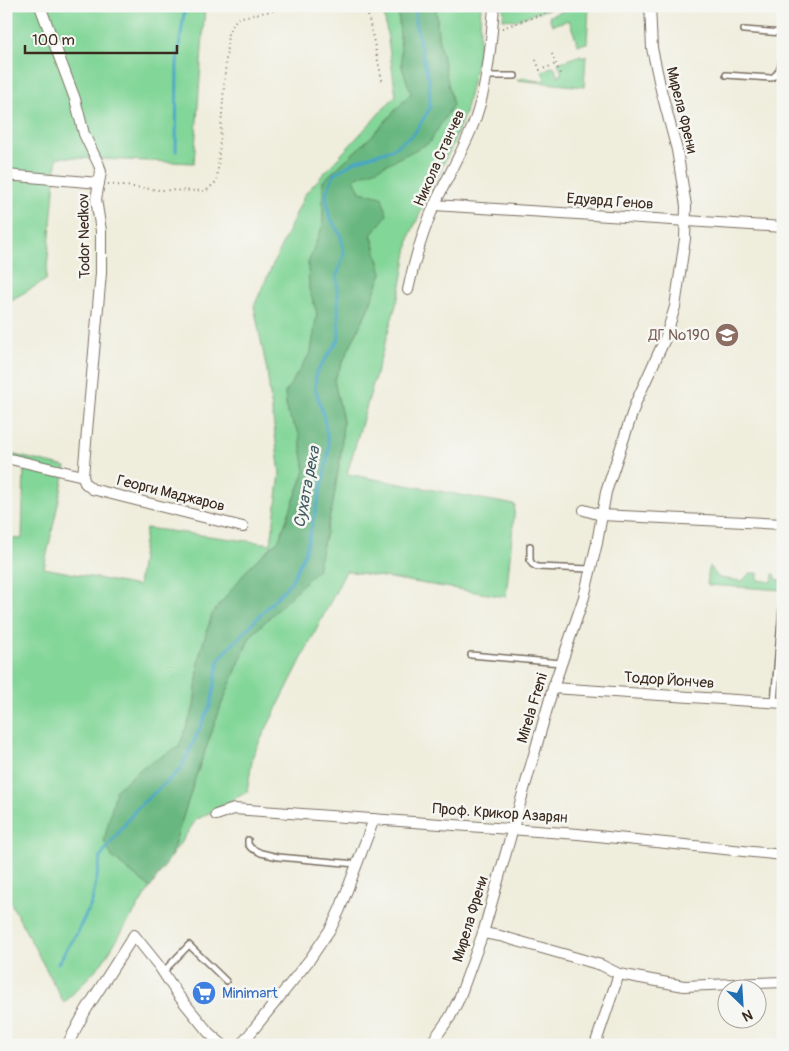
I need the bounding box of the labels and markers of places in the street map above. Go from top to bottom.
school or university icon: ДГ №190 [714,322,740,348]
place label: ДГ №190 [648,326,710,345]
supermarket icon: Minimart [191,980,217,1006]
place label: Minimart [222,984,279,1003]

